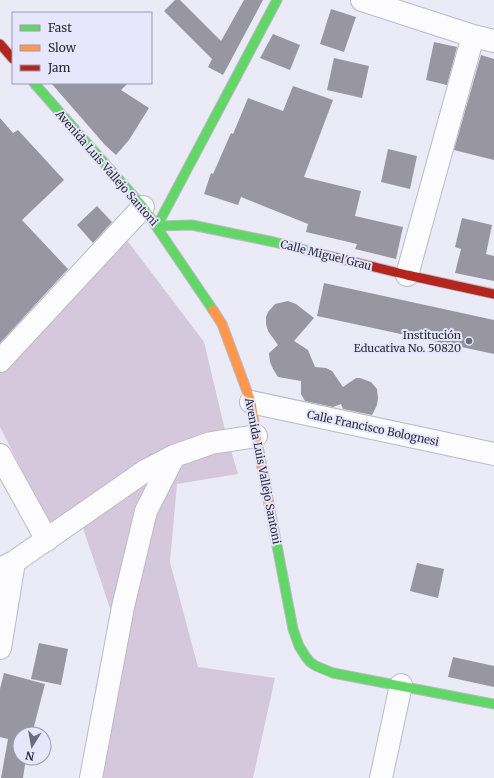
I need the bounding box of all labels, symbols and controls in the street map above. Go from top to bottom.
legend [12,12,152,84]
text: Fast [48,20,72,35]
text: Slow [48,40,77,55]
text: Jam [47,60,71,75]
street label: Avenida Luis Vallejo Santoni [52,107,161,229]
street label: Calle Miguel Grau [279,237,373,273]
place label: Institución Educativa No. 50820 [354,328,462,355]
marker: Institución Educativa No. 50820 [464,336,474,346]
street label: Avenida Luis Vallejo Santoni [242,396,284,546]
street label: Calle Francisco Bolognesi [306,407,441,449]
north arrow [12,726,52,766]
text: N [24,748,36,764]

